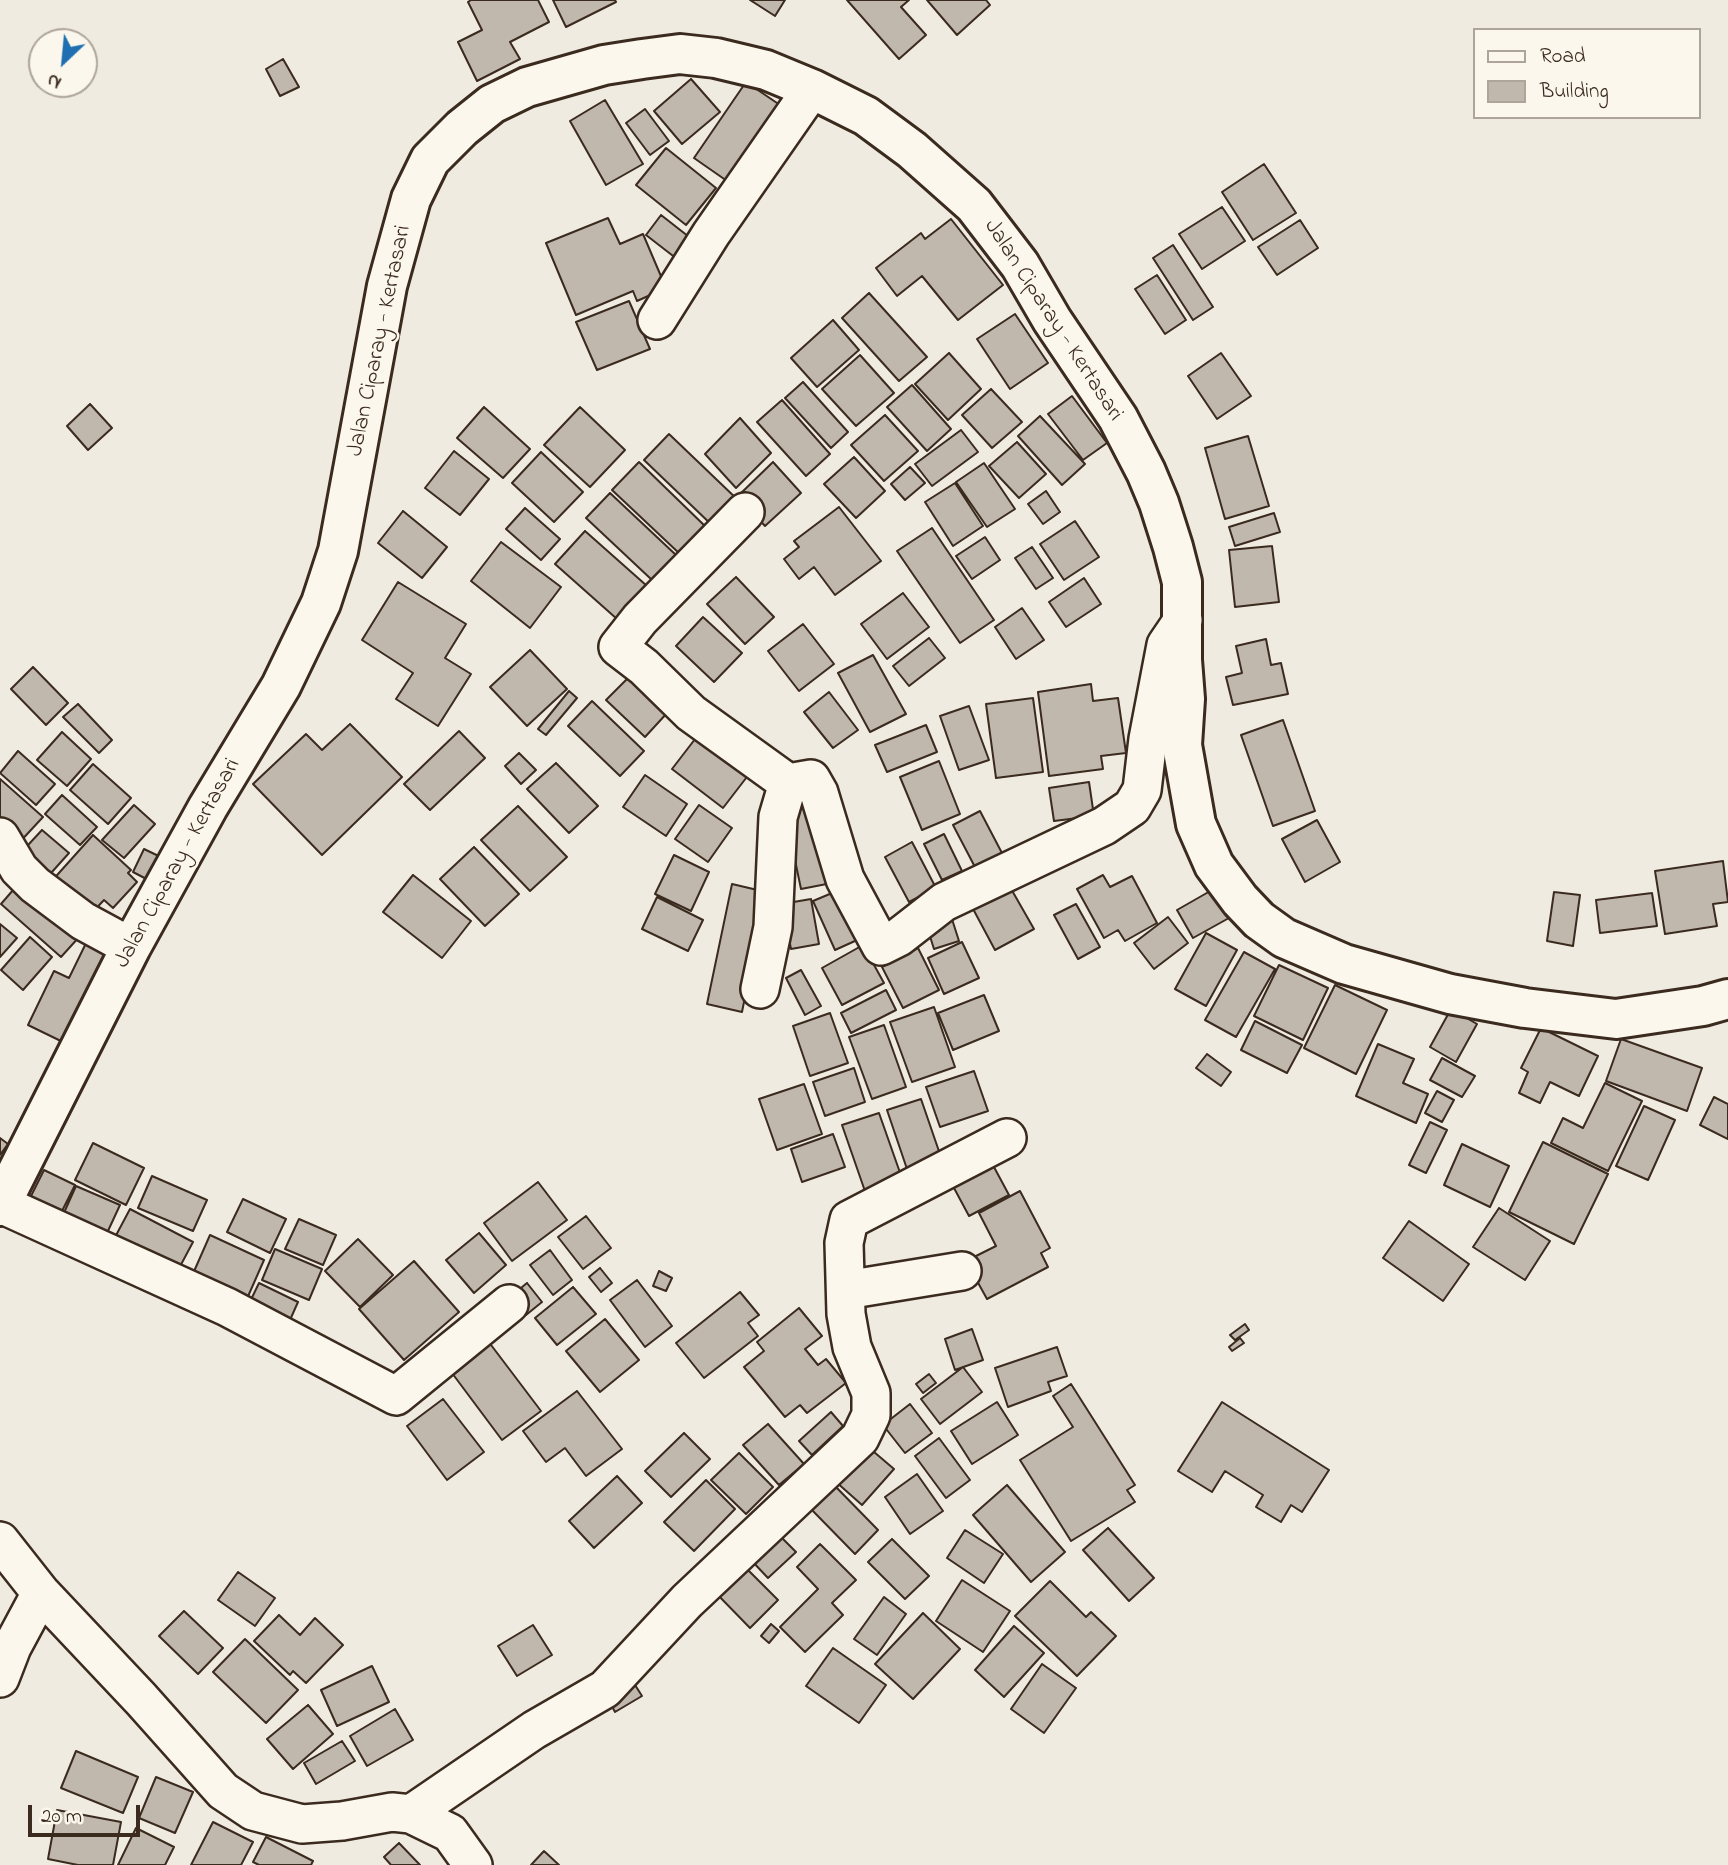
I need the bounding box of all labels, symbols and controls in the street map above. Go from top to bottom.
north arrow [28,28,98,98]
legend [1472,28,1700,119]
text: Road [1540,42,1586,72]
text: N [43,66,66,95]
text: Building [1540,77,1609,107]
street label: Jalan Ciparay - Kertasari [976,215,1128,427]
street label: Jalan Ciparay - Kertasari [343,223,419,459]
street label: Jalan Ciparay - Kertasari [110,754,248,974]
scale bar [32,1792,144,1836]
text: 20 m [41,1802,82,1832]

